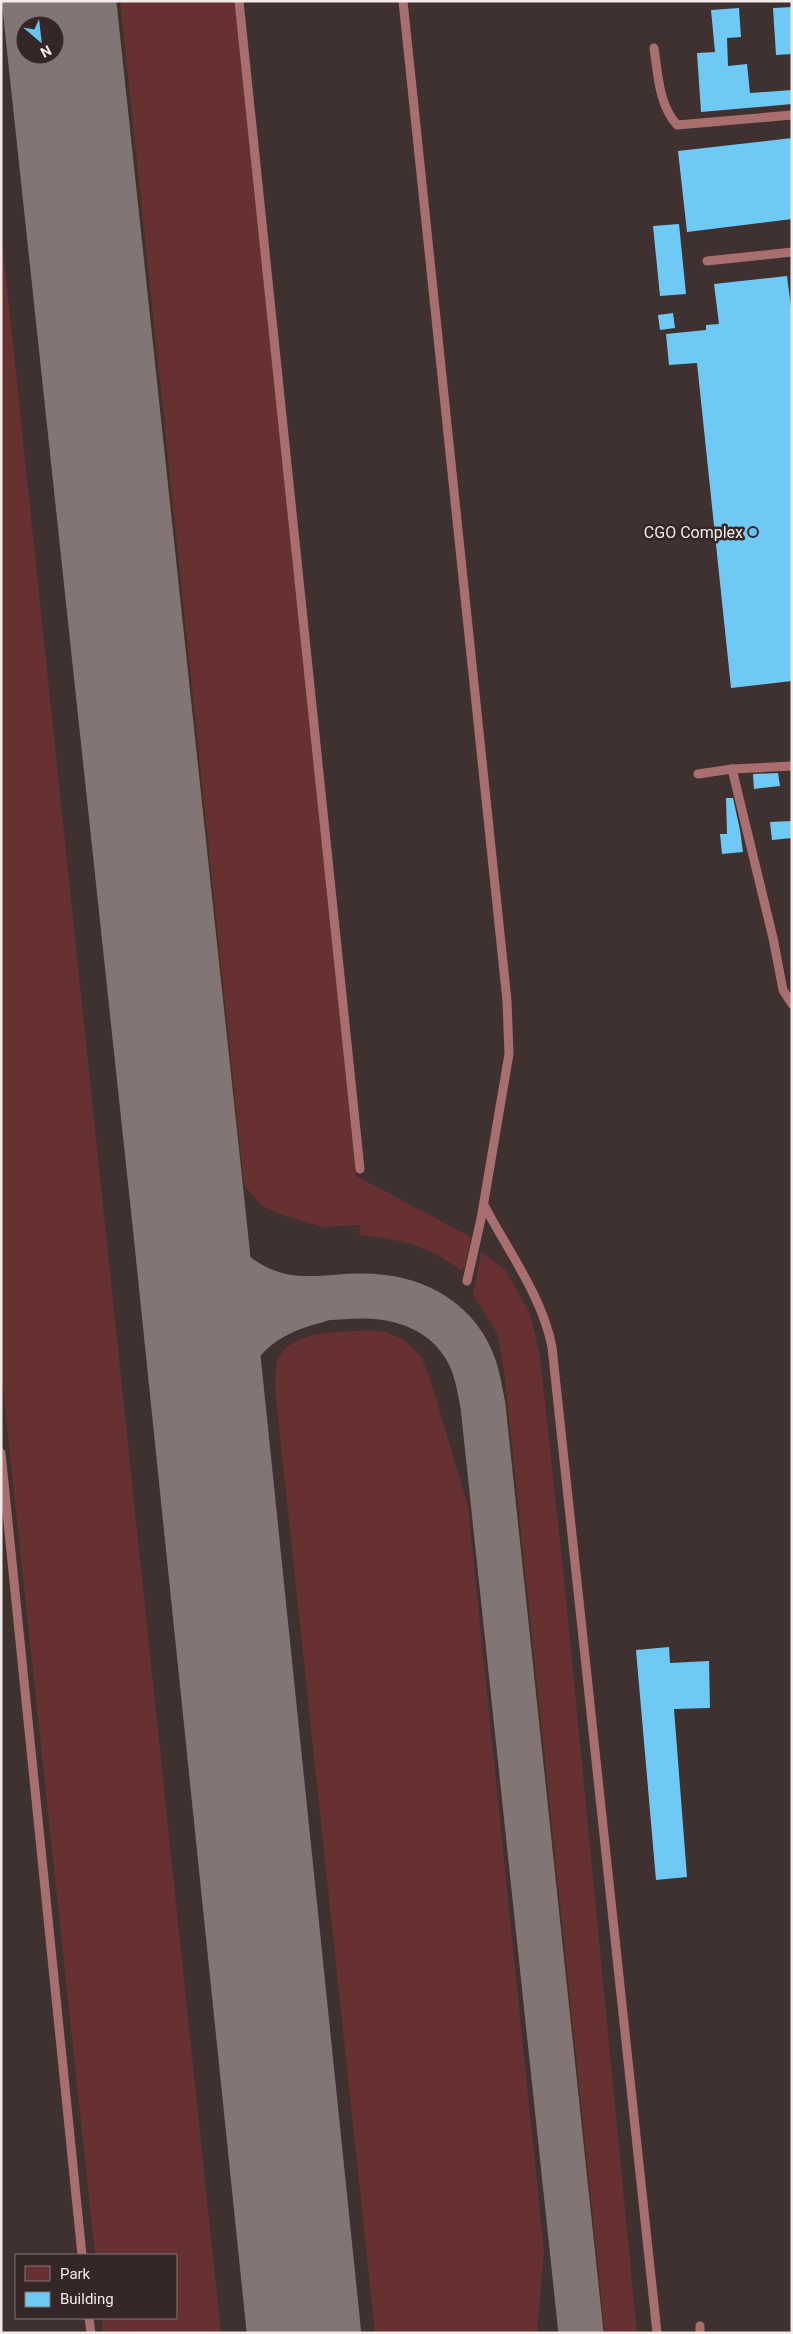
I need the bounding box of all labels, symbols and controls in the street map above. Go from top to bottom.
north arrow [15,15,65,65]
text: N [38,42,54,61]
place label: CGO Complex [644,523,743,542]
marker: CGO Complex [747,526,759,538]
legend [15,2254,178,2319]
text: Park [60,2265,91,2283]
text: Building [60,2290,114,2308]

